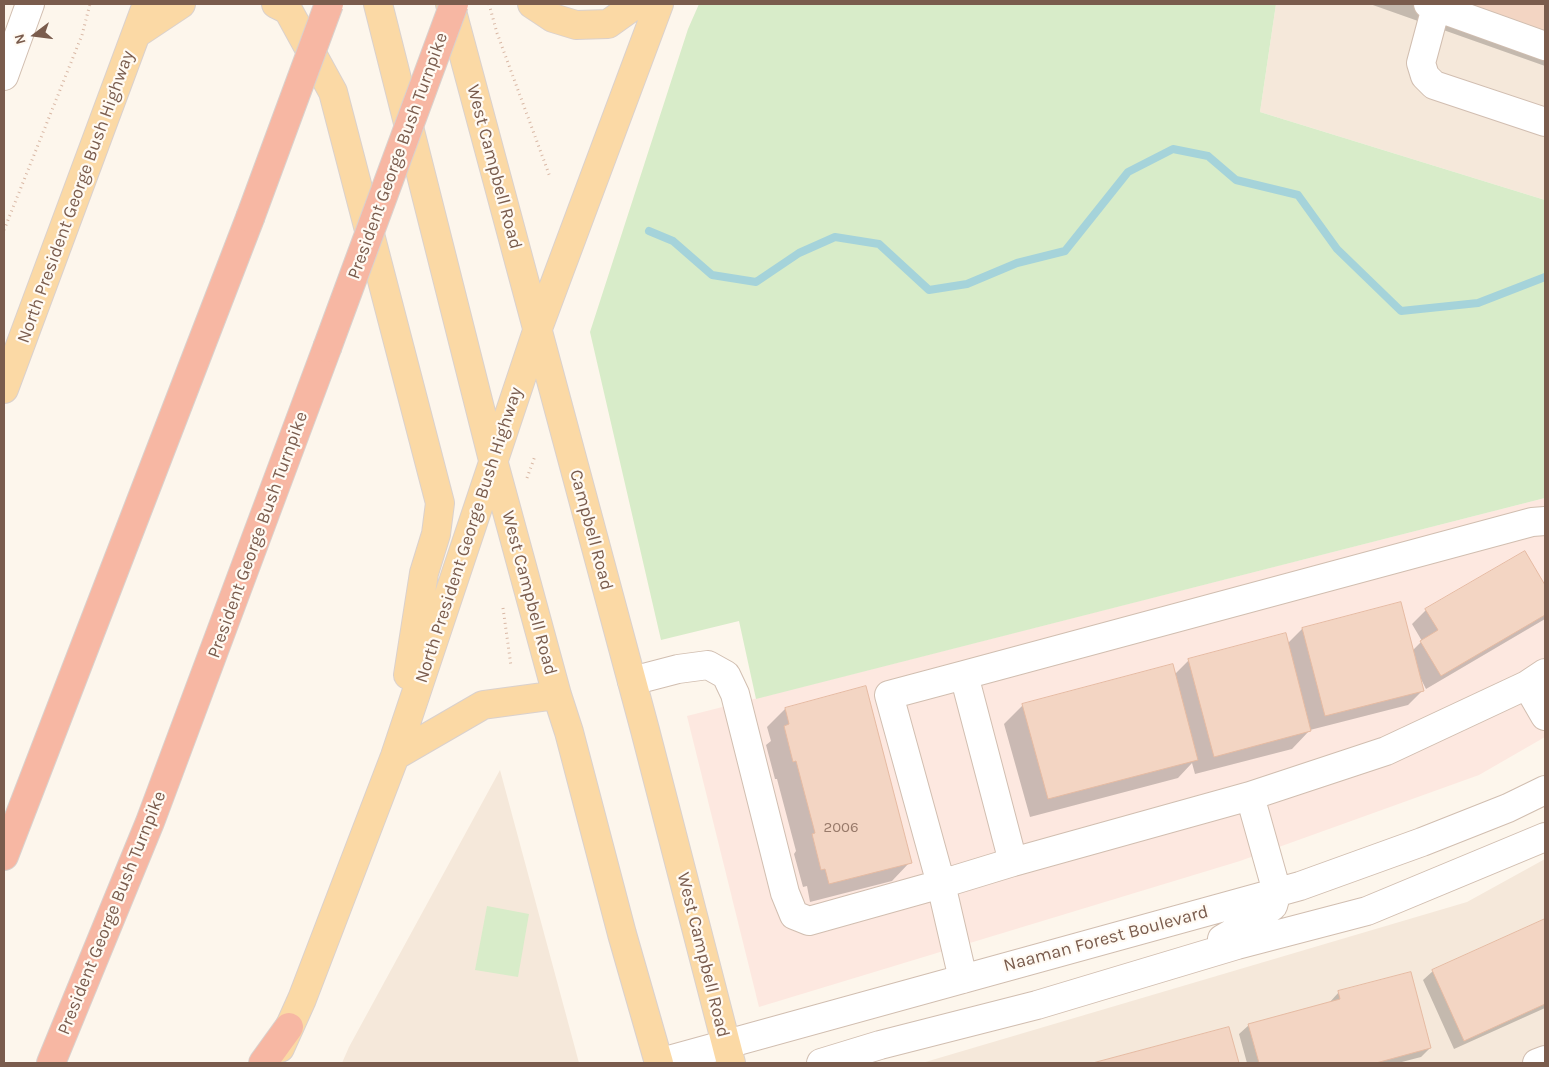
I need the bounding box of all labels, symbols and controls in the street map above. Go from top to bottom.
north arrow [10,10,60,60]
street label: President George Bush Turnpike [343,30,453,282]
text: N [11,32,30,46]
street label: North President George Bush Highway [13,48,139,346]
street label: West Campbell Road [462,82,526,252]
street label: North President George Bush Highway [411,384,527,686]
street label: President George Bush Turnpike [203,409,313,661]
street label: Campbell Road [565,467,617,593]
street label: West Campbell Road [497,508,561,678]
street label: President George Bush Turnpike [53,788,171,1038]
house number: 2006 [823,819,859,837]
street label: West Campbell Road [672,870,734,1040]
street label: Naaman Forest Boulevard [1001,901,1211,977]

